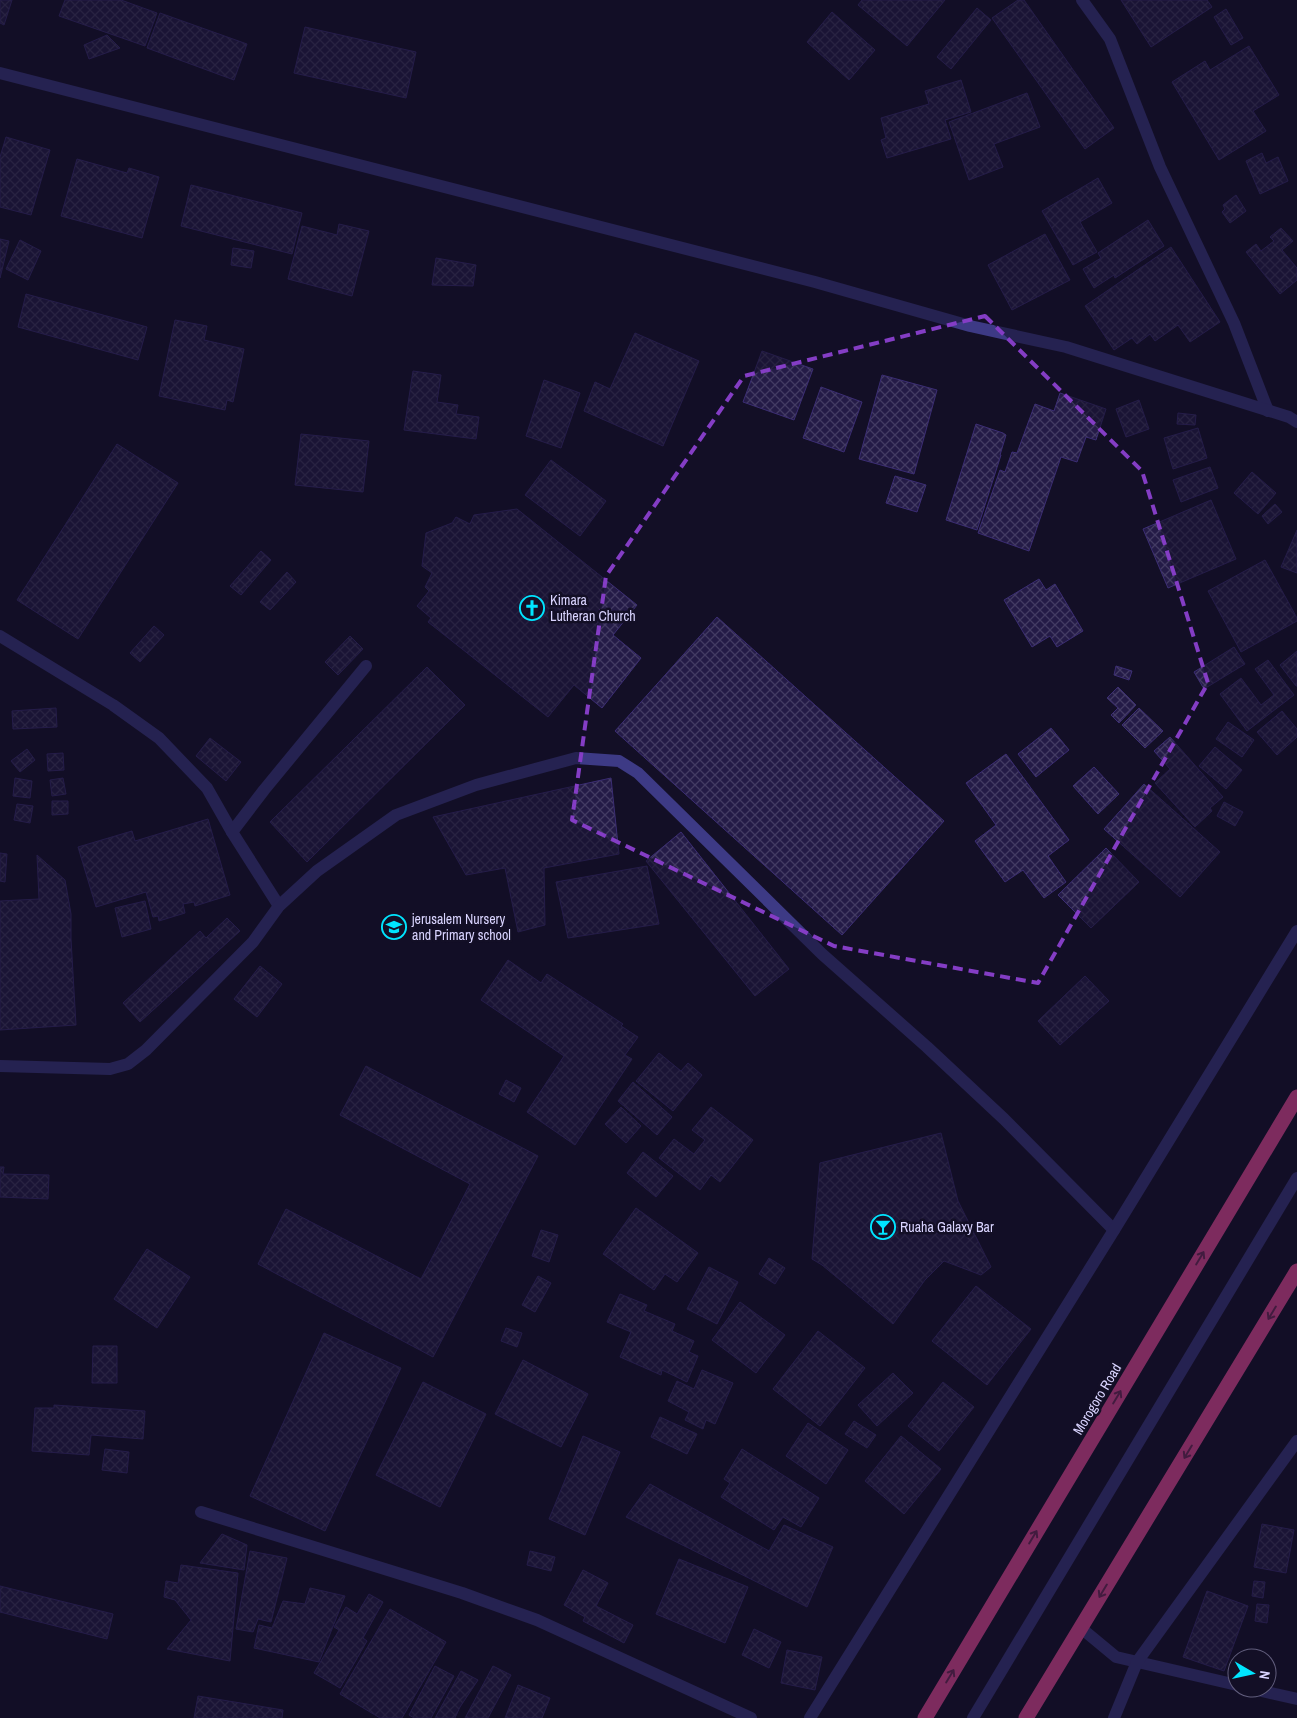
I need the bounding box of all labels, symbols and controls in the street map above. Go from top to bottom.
place label: Kimara Lutheran Church [550,591,636,625]
church icon: Kimara Lutheran Church [519,595,545,621]
place label: jerusalem Nursery and Primary school [411,910,511,944]
school or university icon: jerusalem Nursery and Primary school [381,914,407,940]
bar icon: Ruaha Galaxy Bar [870,1214,896,1240]
place label: Ruaha Galaxy Bar [900,1218,994,1236]
one-way arrow [1196,1252,1206,1266]
one-way arrow [1266,1305,1276,1319]
street label: Morogoro Road [1069,1360,1125,1438]
one-way arrow [1112,1391,1122,1405]
one-way arrow [1182,1444,1192,1458]
one-way arrow [1029,1530,1039,1544]
one-way arrow [1098,1583,1108,1597]
north arrow [1227,1648,1277,1698]
one-way arrow [945,1670,955,1684]
text: N [1255,1670,1274,1681]

